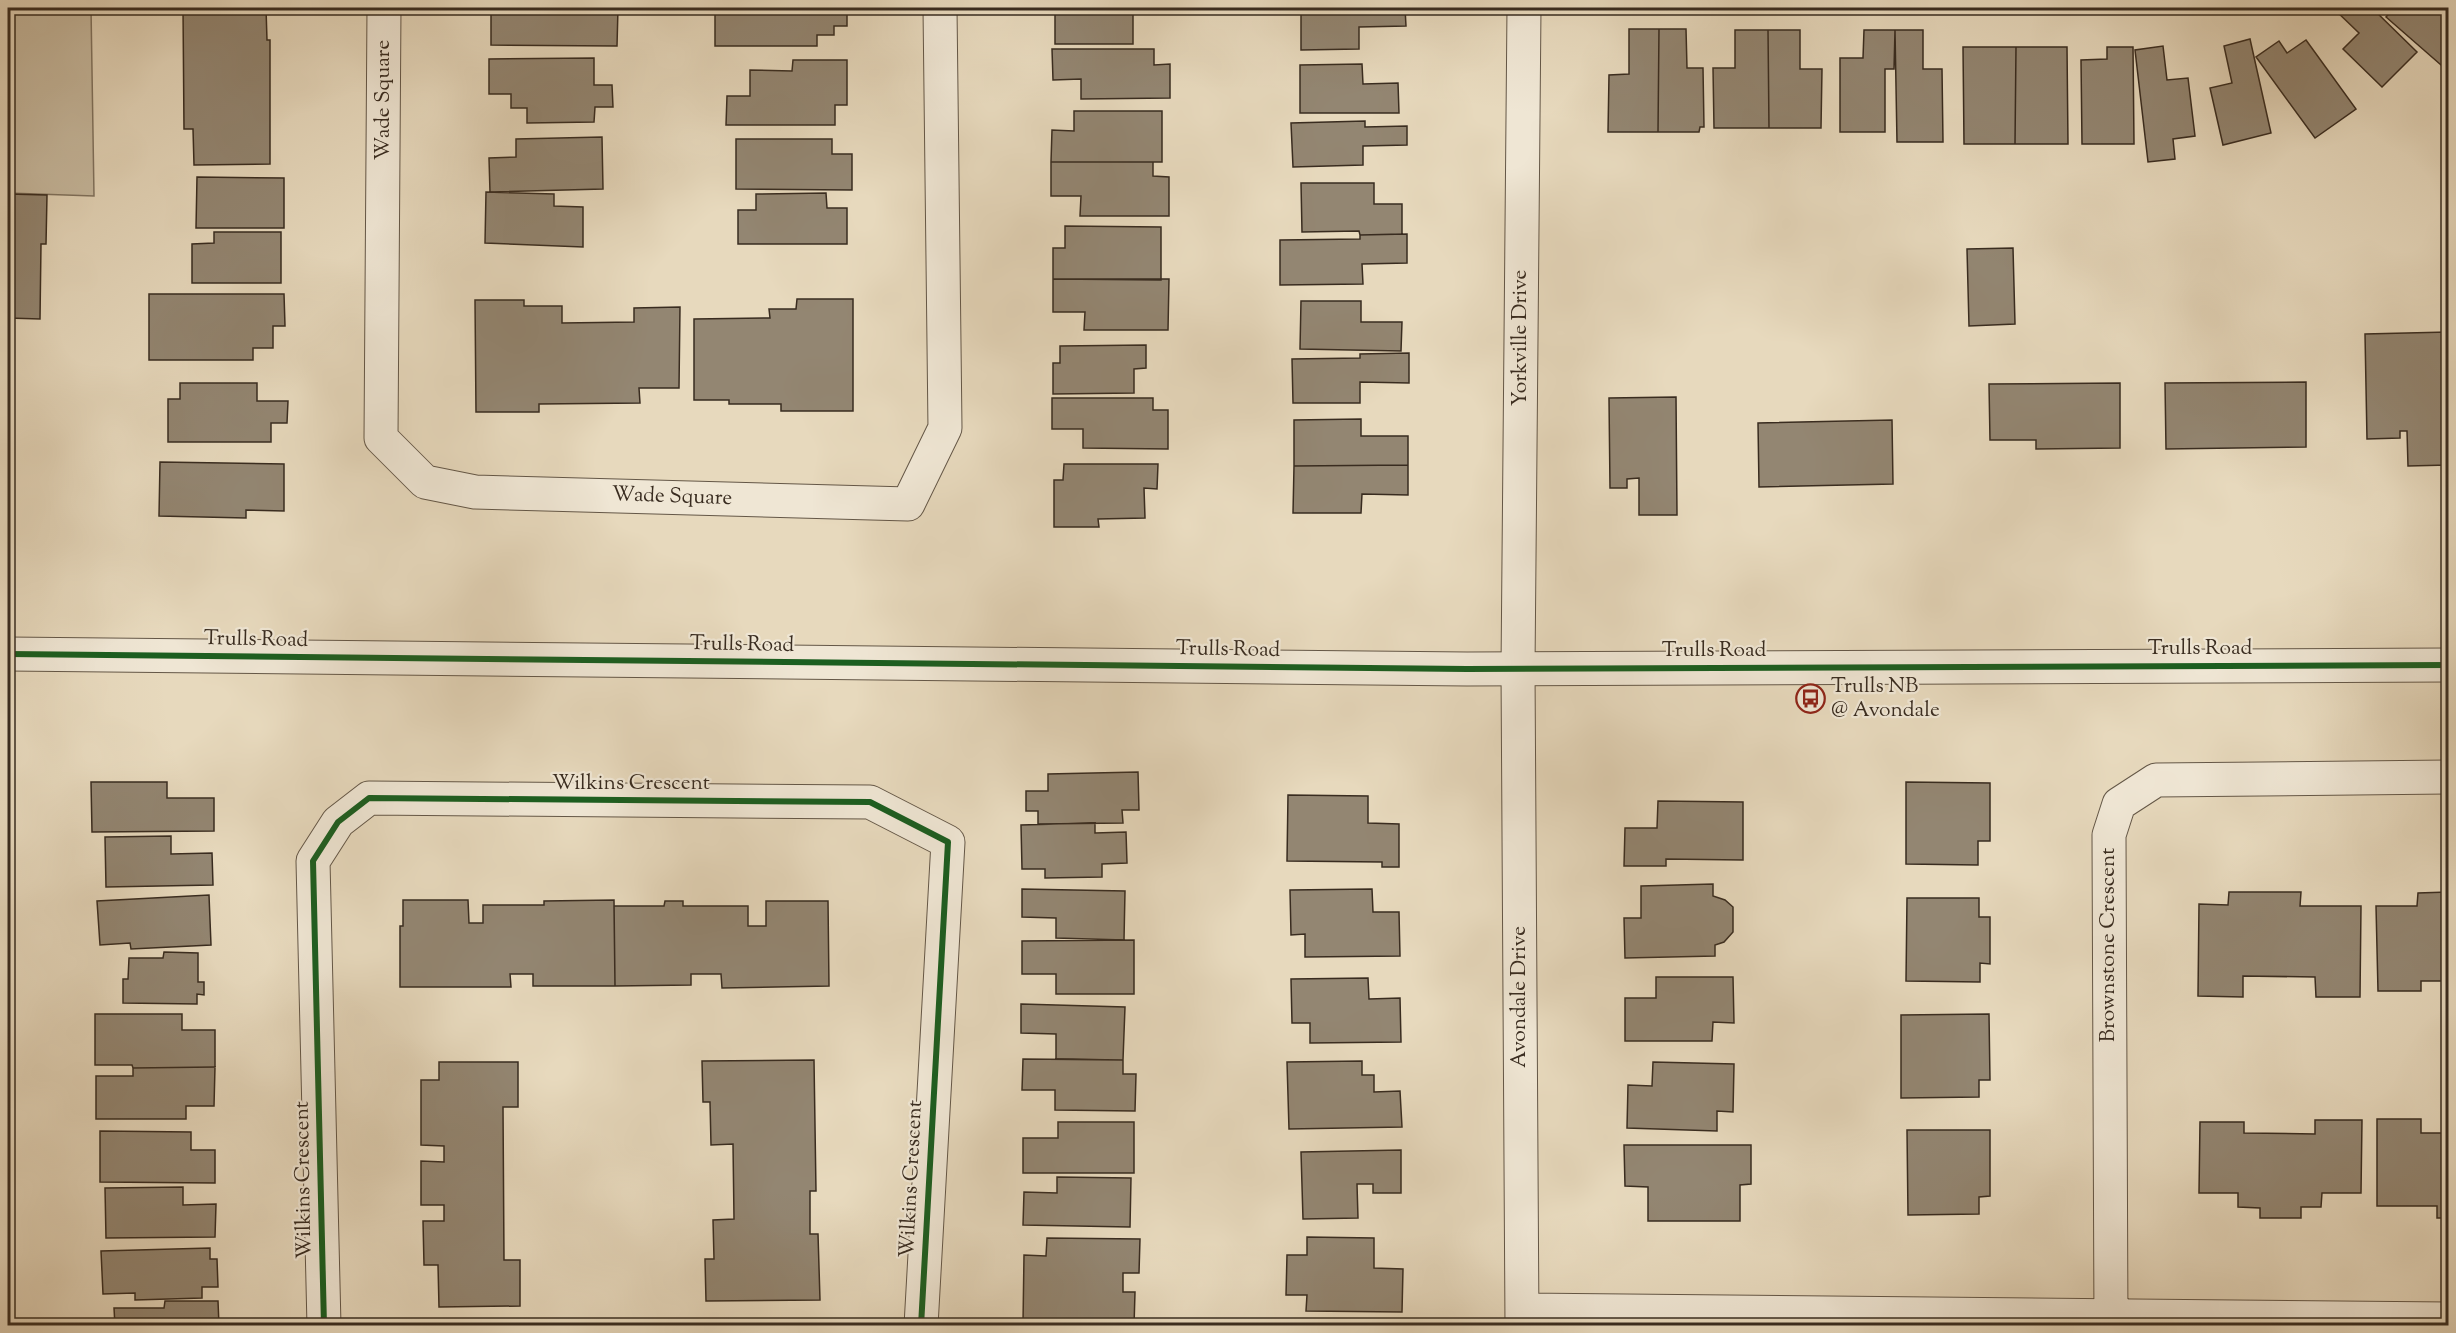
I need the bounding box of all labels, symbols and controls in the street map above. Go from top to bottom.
street label: Wade Square [369,40,399,160]
street label: Yorkville Drive [1506,270,1536,406]
street label: Wade Square [611,480,733,514]
street label: Trulls Road [203,624,309,656]
street label: Trulls Road [689,629,795,661]
street label: Trulls Road [1175,634,1281,666]
street label: Trulls Road [2148,634,2252,664]
street label: Trulls Road [1662,636,1766,666]
place label: Trulls NB @ Avondale [1831,672,1940,726]
bus stop icon: Trulls NB @ Avondale [1794,683,1826,715]
street label: Wilkins Crescent [552,769,710,799]
street label: Brownstone Crescent [2094,848,2124,1042]
street label: Avondale Drive [1505,926,1535,1068]
street label: Wilkins Crescent [893,1099,931,1259]
street label: Wilkins Crescent [288,1101,320,1259]

